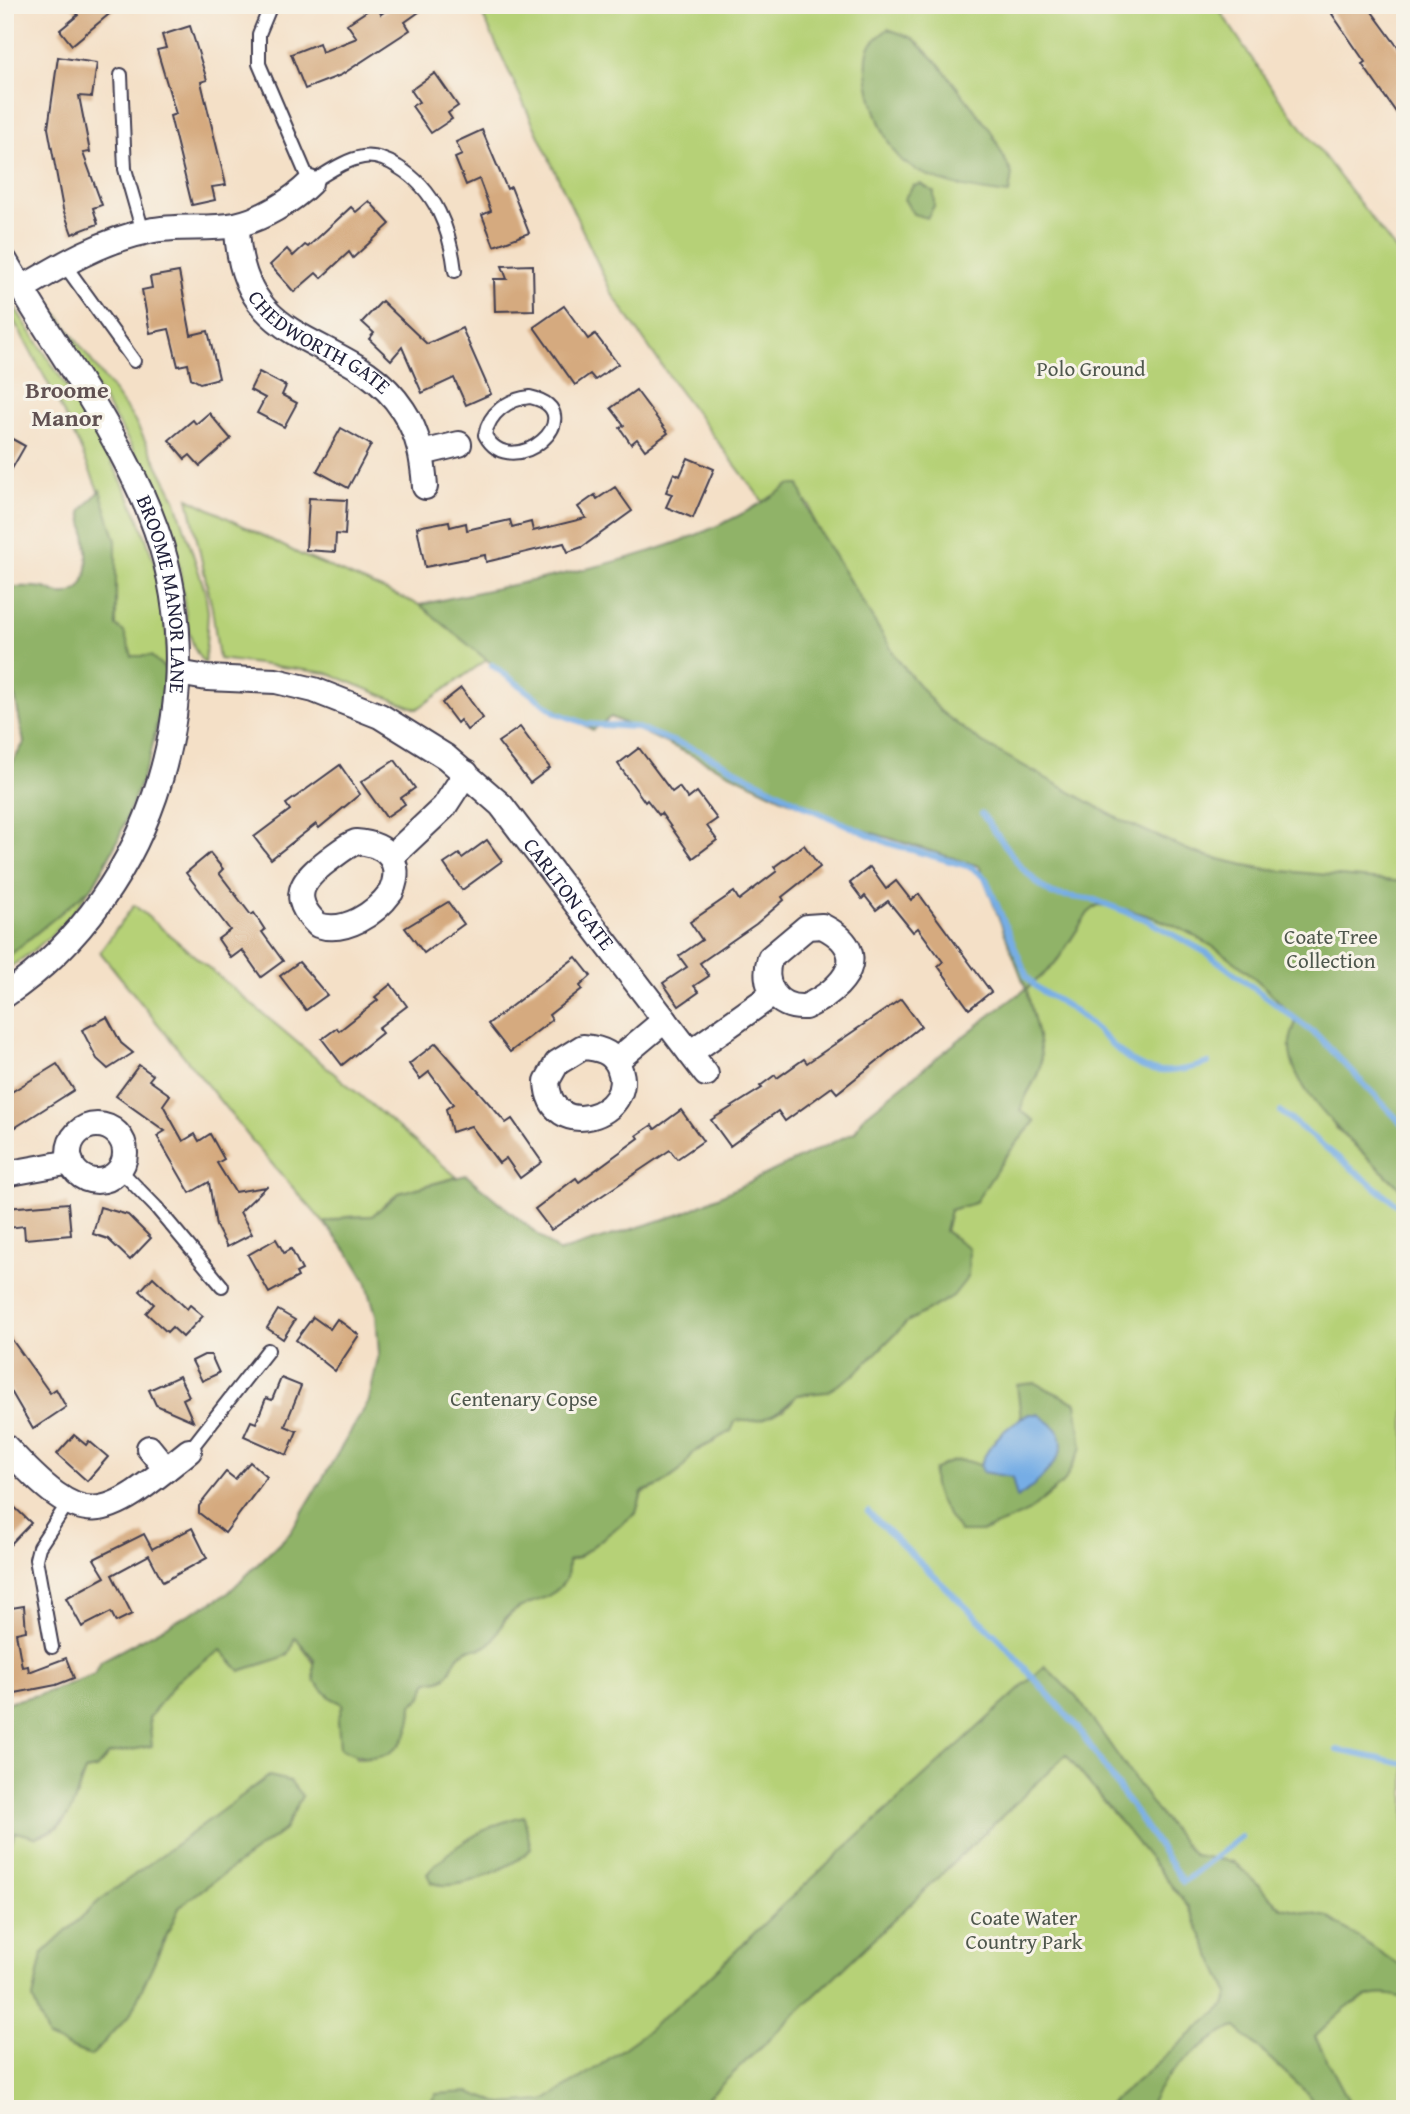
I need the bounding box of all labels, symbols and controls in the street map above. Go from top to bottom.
street label: CHEDWORTH GATE [241,284,398,401]
park label: Polo Ground [1036,353,1146,384]
district label: Broome Manor [25,372,109,435]
street label: BROOME MANOR LANE [129,490,194,695]
street label: CARLTON GATE [516,831,622,957]
park label: Coate Tree Collection [1284,921,1378,976]
park label: Centenary Copse [450,1383,598,1414]
park label: Coate Water Country Park [966,1902,1083,1957]

